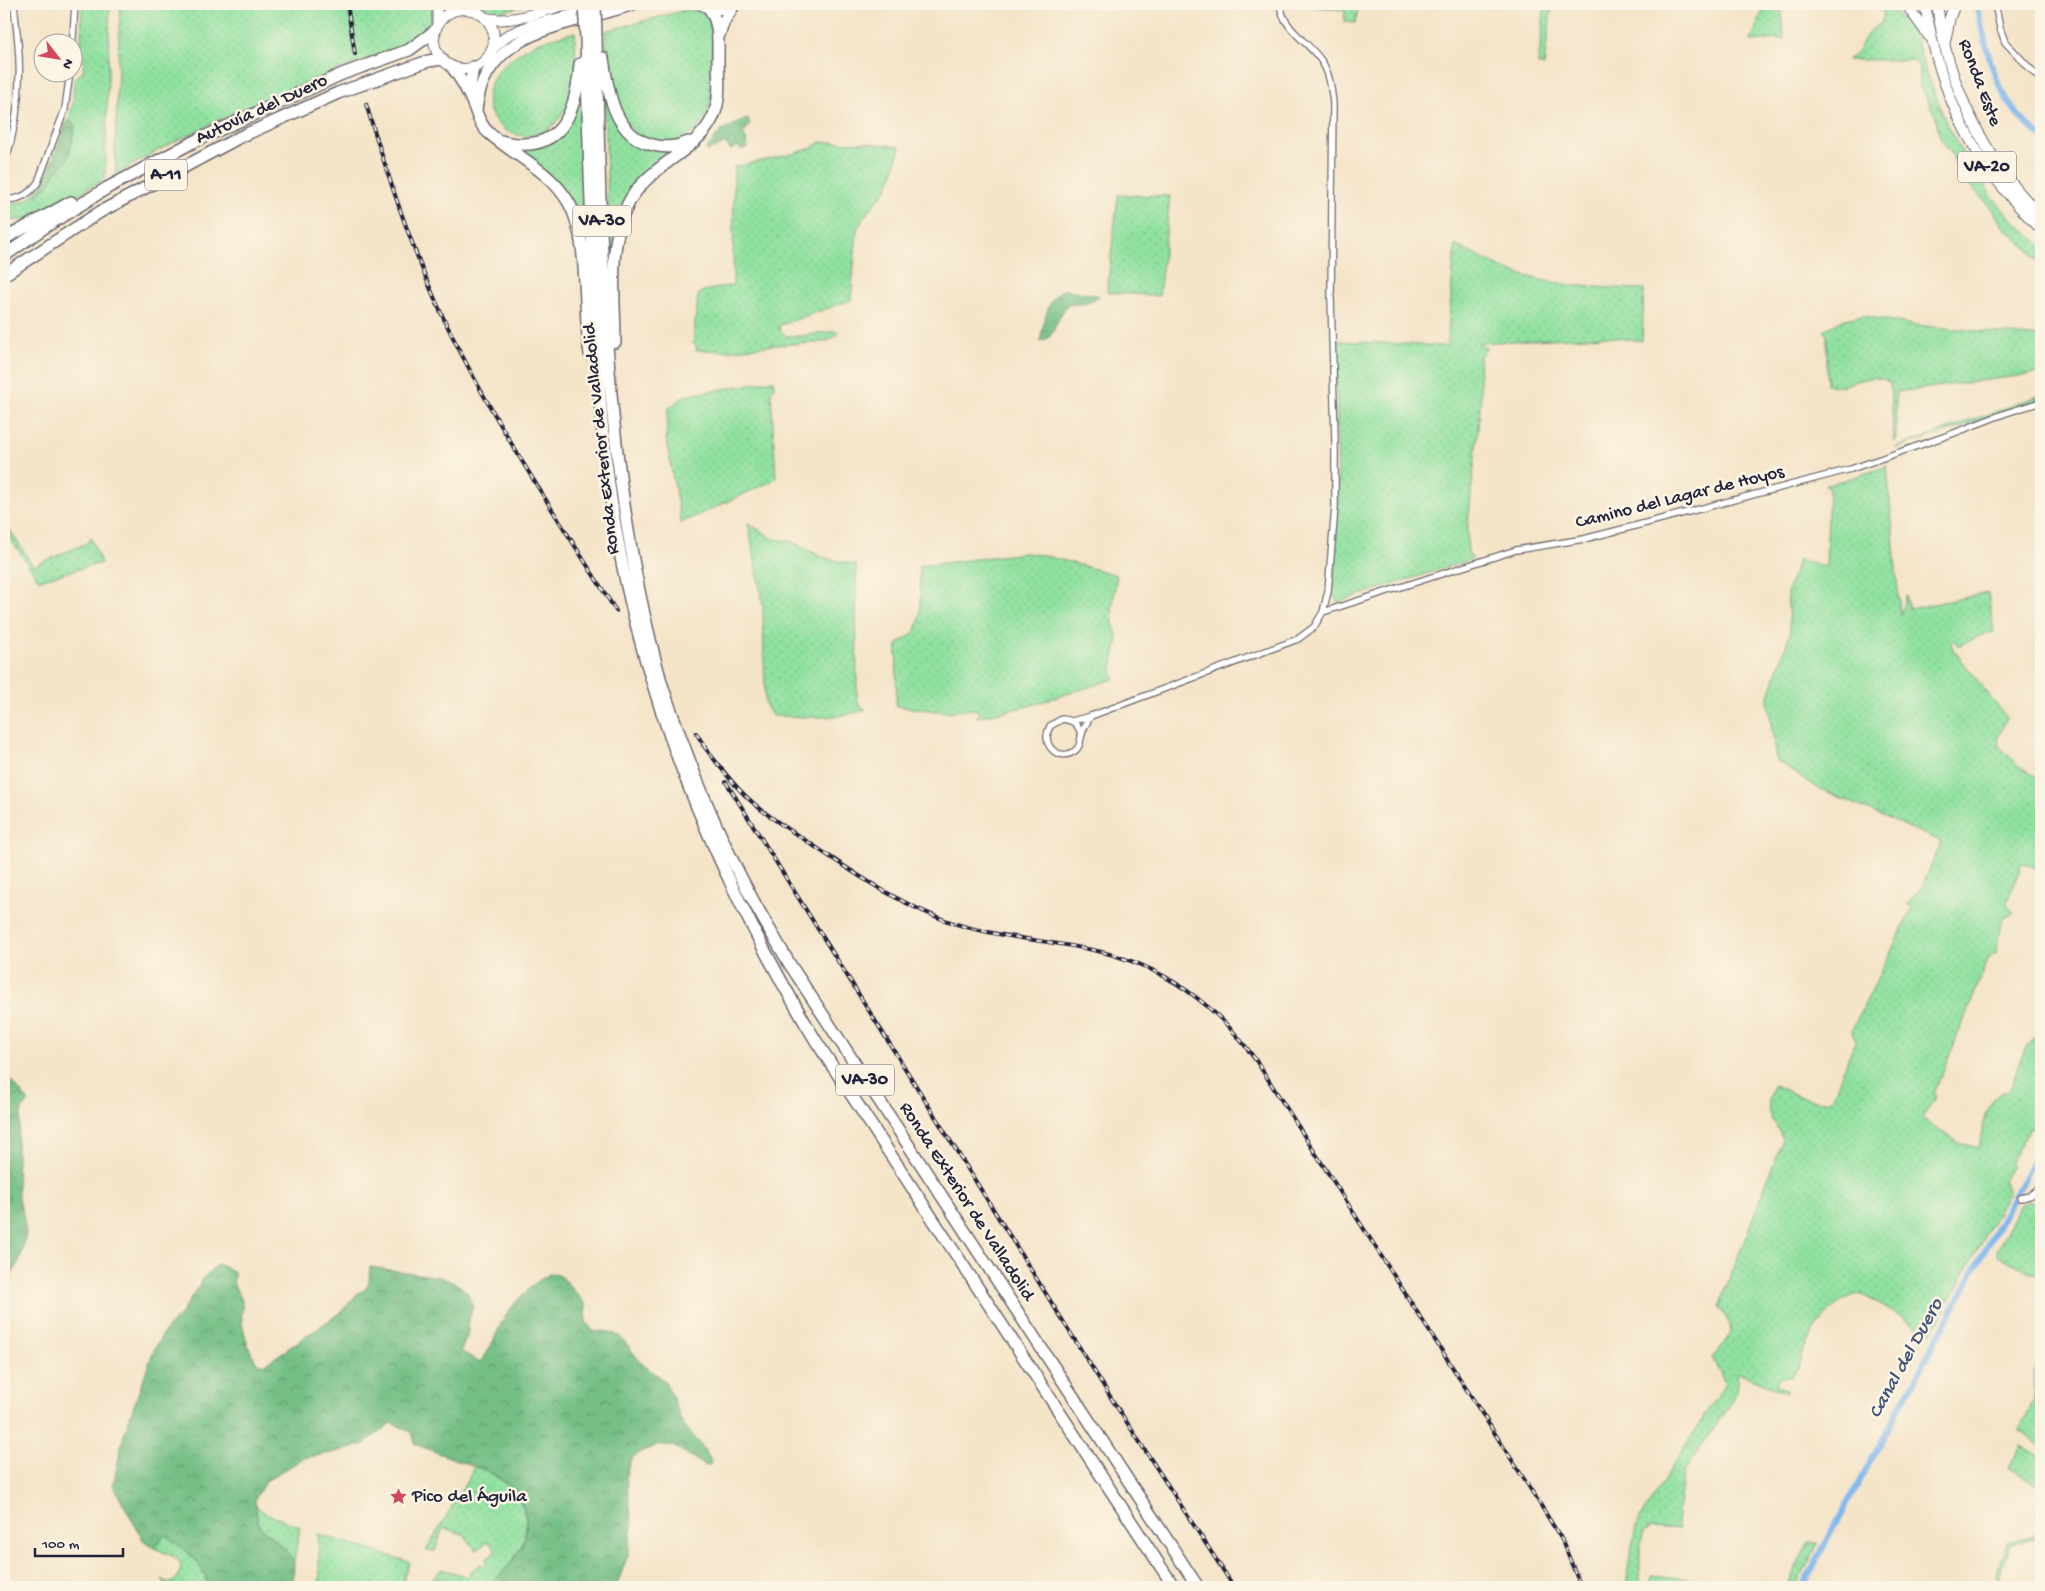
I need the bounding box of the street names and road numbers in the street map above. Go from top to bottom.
street label: Ronda Este [1952,36,2006,130]
street label: Autovía del Duero [193,69,332,151]
road number: VA-20 [1958,152,2016,182]
road number: A-11 [145,160,187,190]
road number: VA-30 [573,206,631,237]
street label: Ronda Exterior de Valladolid [578,320,626,556]
street label: Camino del Lagar de Hoyos [1573,461,1788,535]
road number: VA-30 [836,1064,894,1096]
street label: Ronda Exterior de Valladolid [893,1098,1040,1307]

